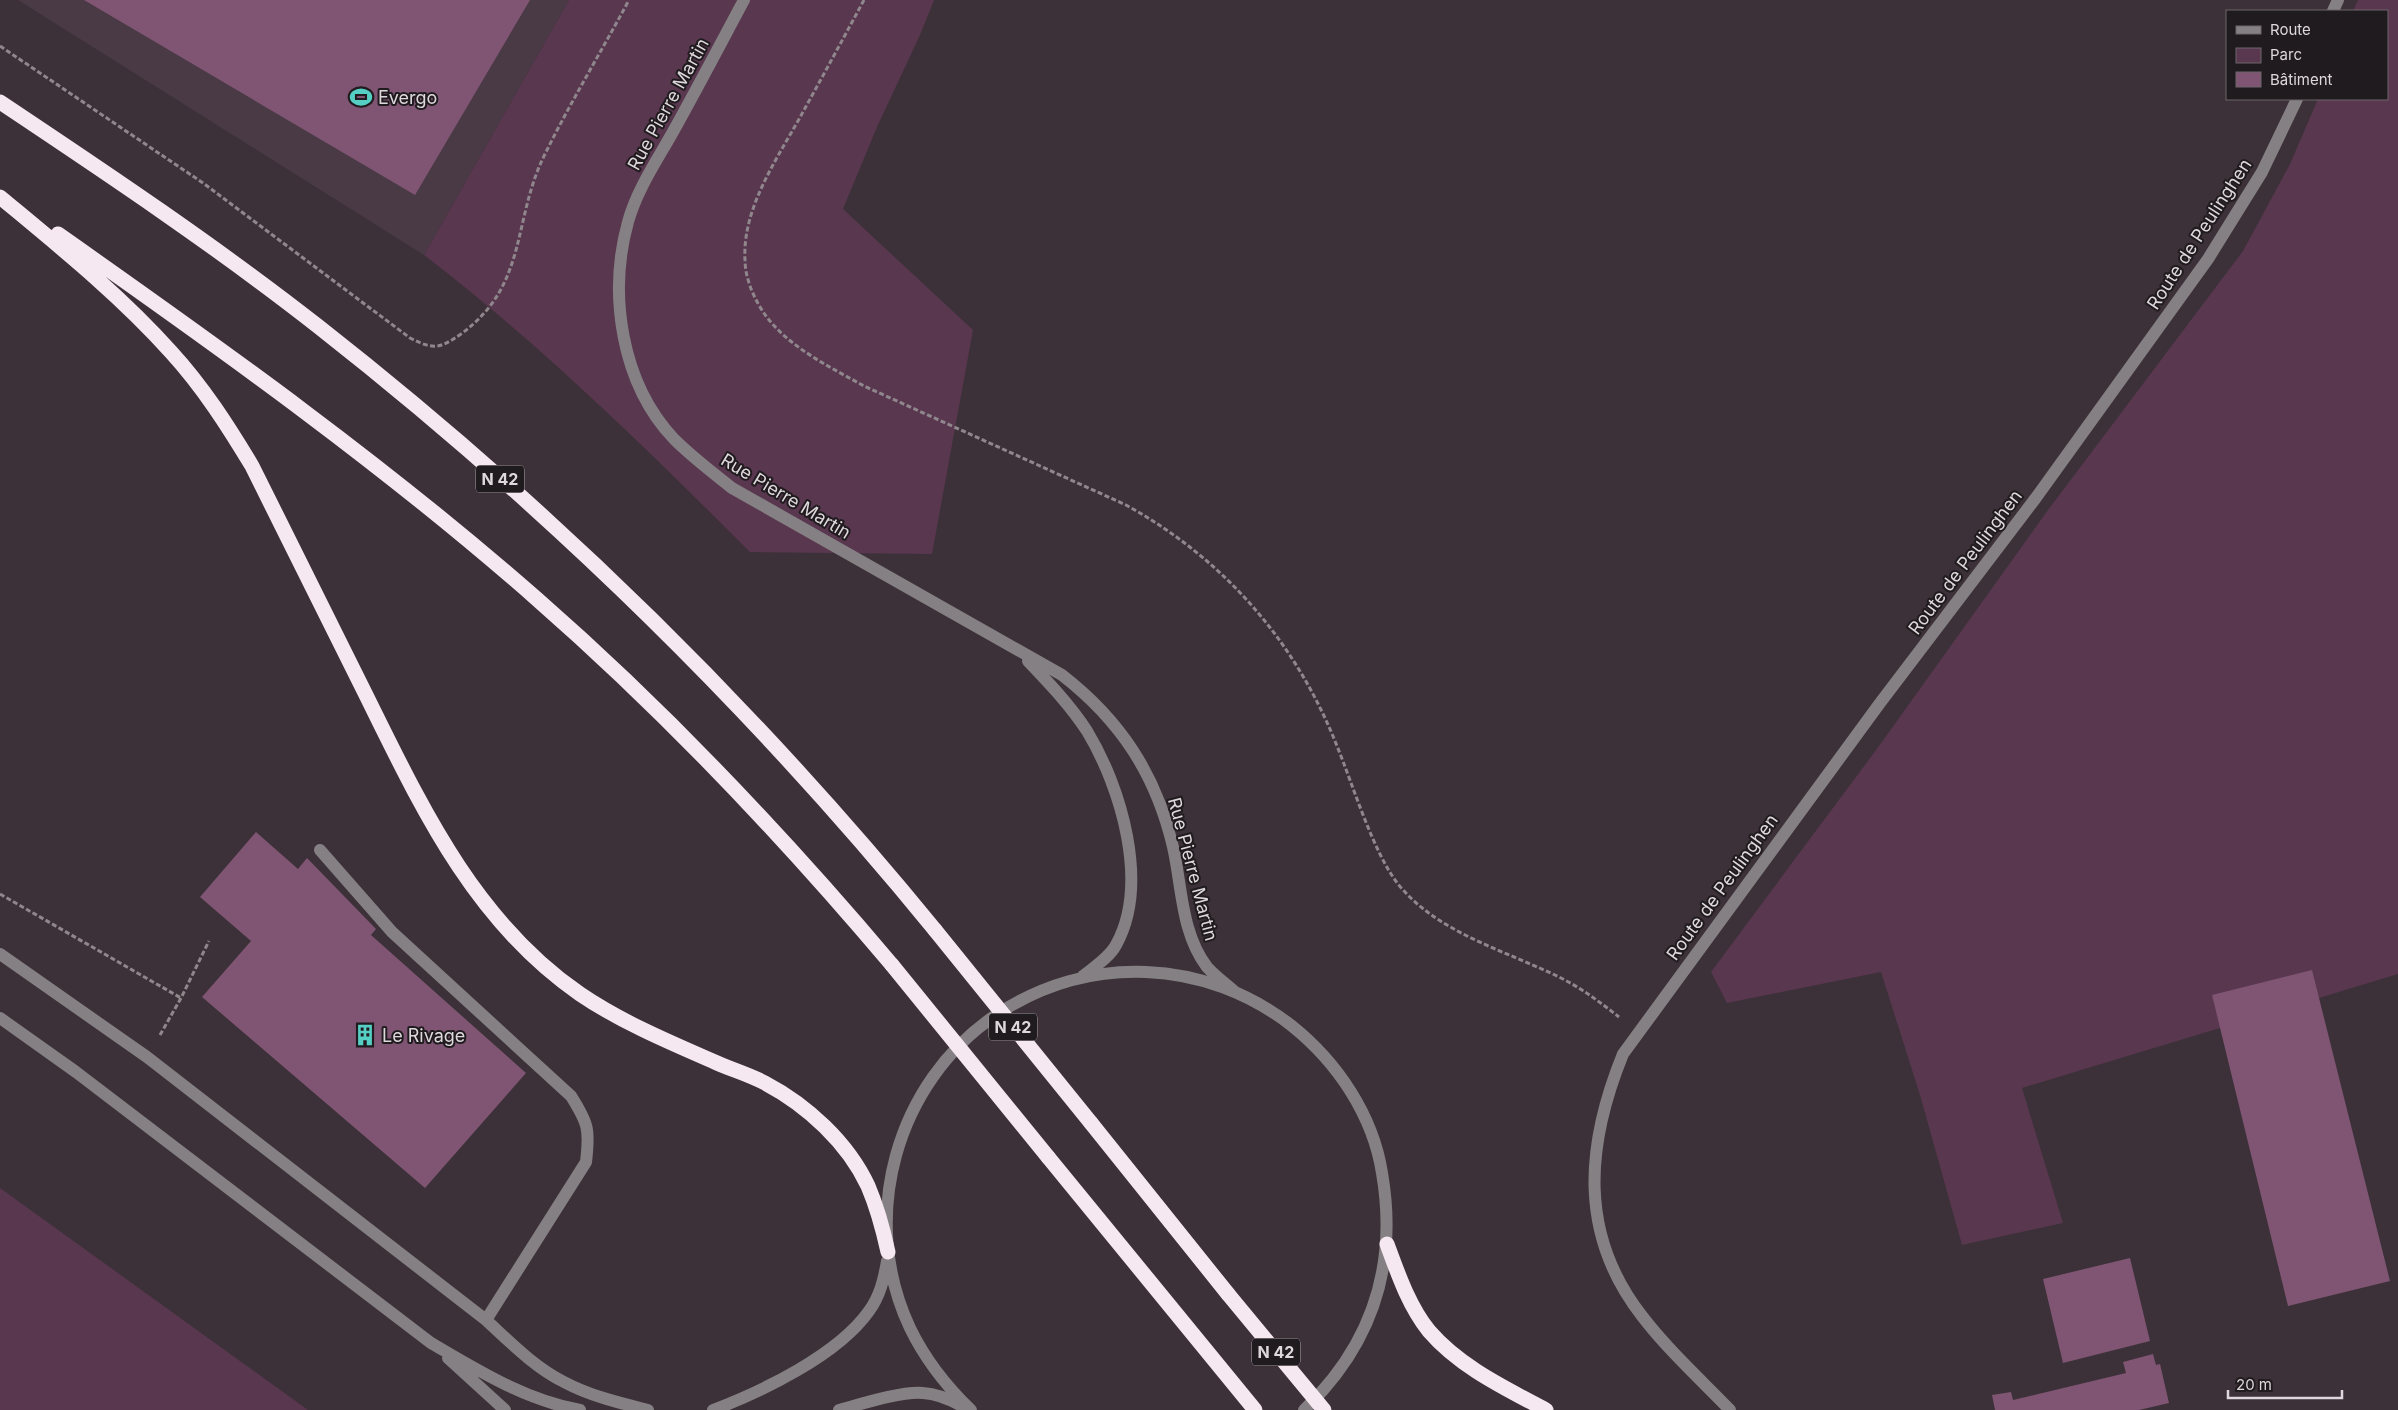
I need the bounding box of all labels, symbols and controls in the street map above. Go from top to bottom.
legend [2226,10,2388,100]
text: Route [2270,20,2311,39]
street label: Rue Pierre Martin [623,34,713,174]
text: Parc [2270,45,2302,64]
text: Bâtiment [2270,70,2333,89]
sports icon: Evergo [348,84,374,110]
place label: Evergo [378,87,437,108]
street label: Route de Peulinghen [2142,155,2256,313]
street label: Rue Pierre Martin [717,449,855,543]
road number: N 42 [476,466,524,492]
street label: Route de Peulinghen [1904,486,2026,638]
street label: Rue Pierre Martin [1164,795,1222,943]
street label: Route de Peulinghen [1662,810,1782,964]
road number: N 42 [989,1014,1037,1040]
building icon: Le Rivage [352,1022,378,1048]
place label: Le Rivage [382,1025,465,1046]
road number: N 42 [1252,1338,1300,1365]
scale bar [2228,1368,2342,1400]
text: 20 m [2236,1375,2272,1394]

